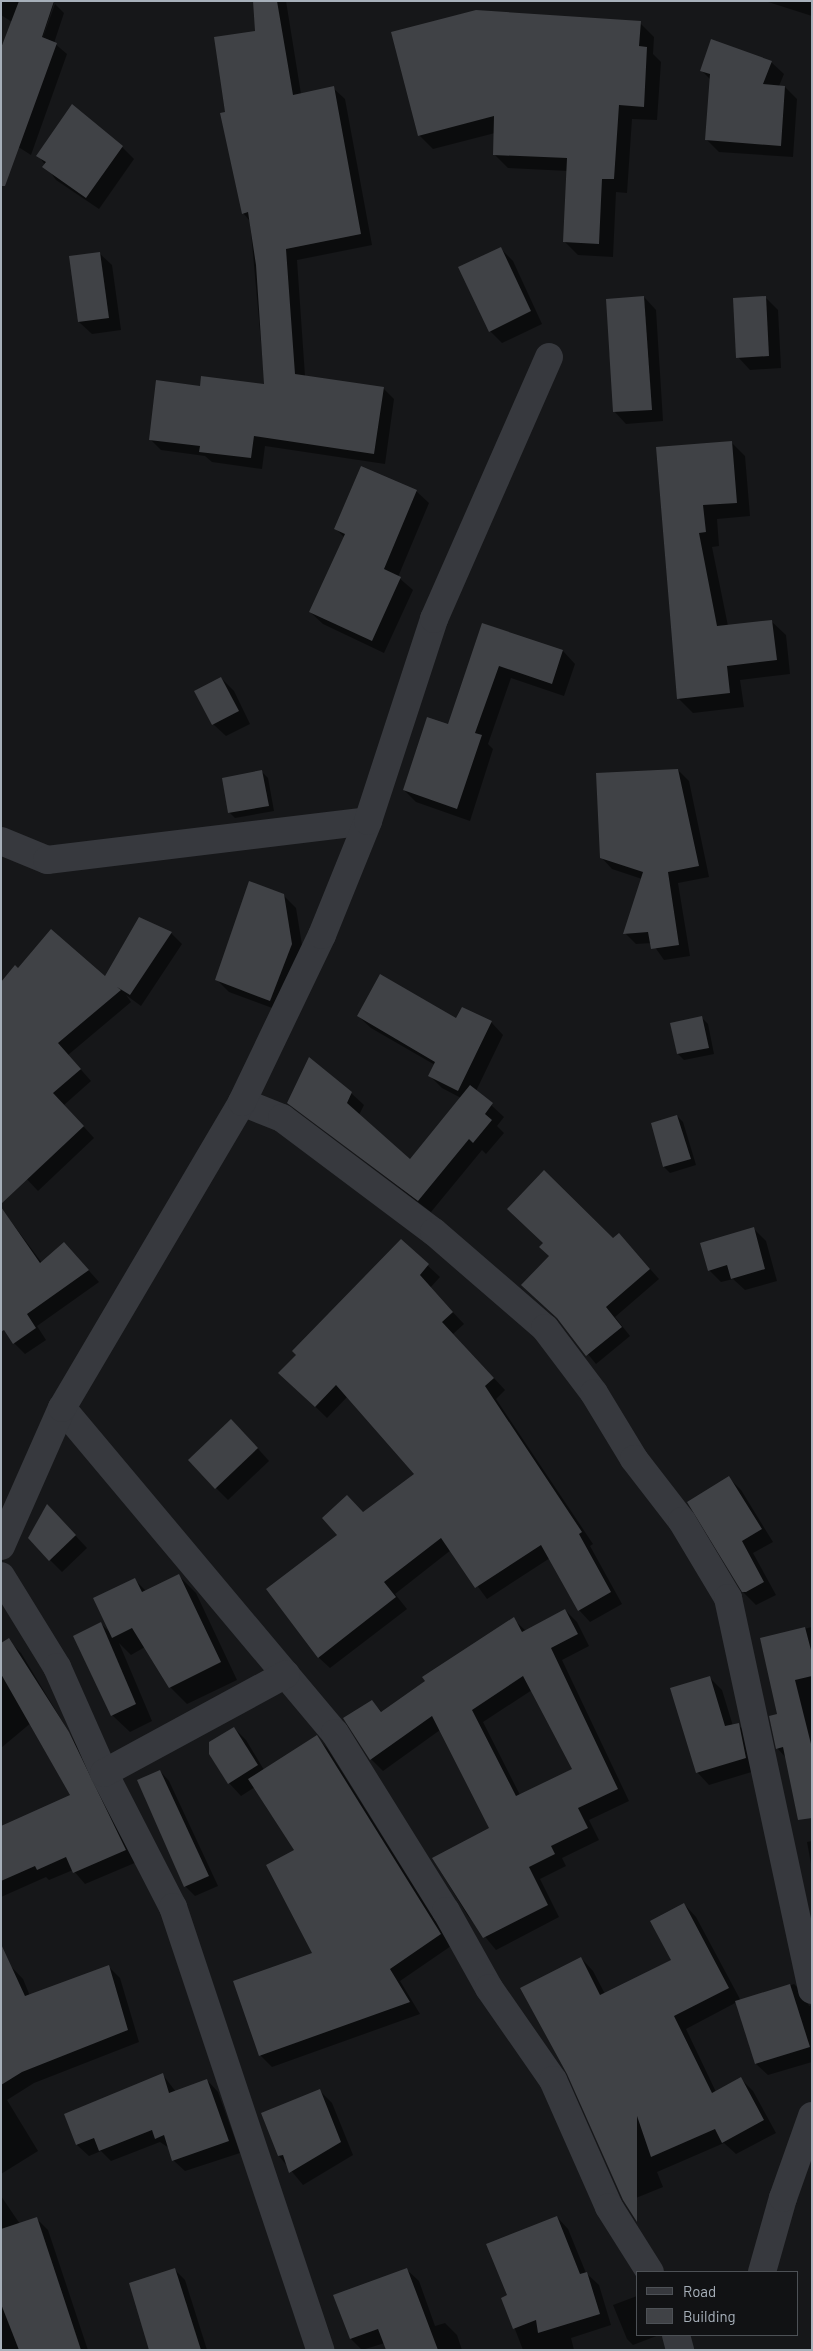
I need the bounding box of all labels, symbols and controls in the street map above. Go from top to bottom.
legend [636,2271,798,2336]
text: Road [683,2282,716,2300]
text: Building [683,2307,736,2325]

